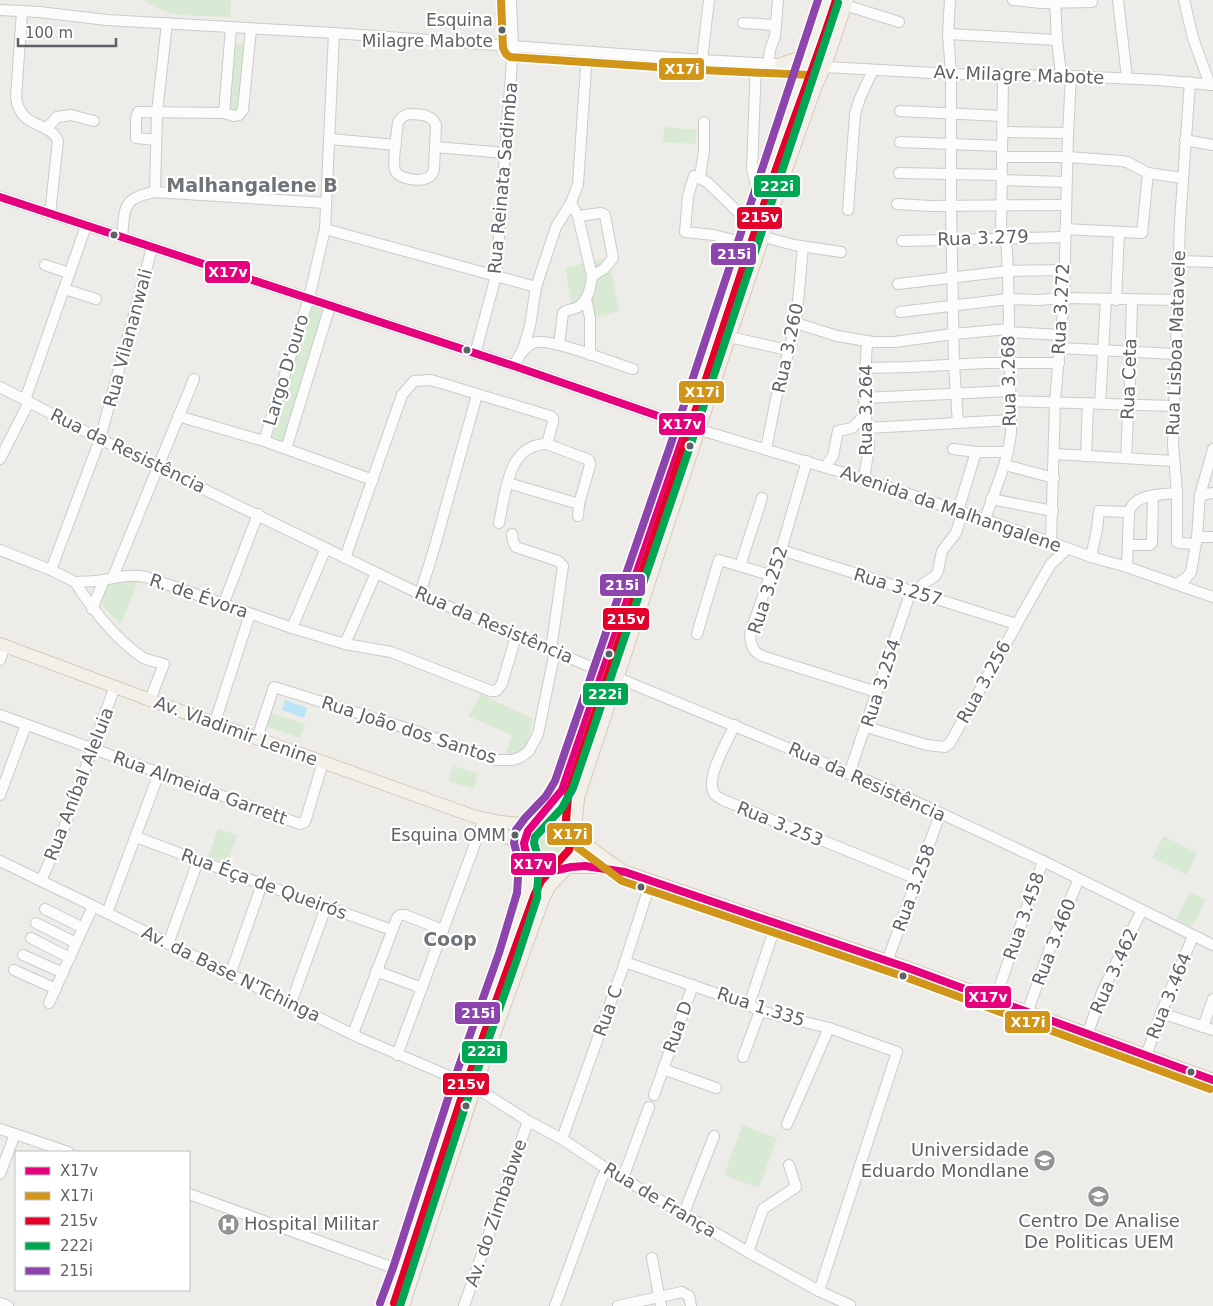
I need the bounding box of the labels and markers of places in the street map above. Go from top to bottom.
place label: Esquina Milagre Mabote [362,10,493,51]
marker: Esquina Milagre Mabote [497,25,507,35]
unlabelled marker [109,230,119,240]
unlabelled marker [462,345,472,355]
unlabelled marker [685,441,695,451]
unlabelled marker [604,649,614,659]
place label: Esquina OMM [391,825,506,845]
marker: Esquina OMM [510,830,520,840]
unlabelled marker [636,882,646,892]
unlabelled marker [898,971,908,981]
unlabelled marker [1186,1067,1196,1077]
unlabelled marker [461,1101,471,1111]
place label: Universidade Eduardo Mondlane [861,1139,1029,1181]
school or university icon: Universidade Eduardo Mondlane [1033,1148,1057,1172]
school or university icon: Centro De Analise De Politicas UEM [1087,1184,1111,1208]
place label: Centro De Analise De Politicas UEM [1018,1210,1180,1252]
hospital icon: Hospital Militar [216,1212,240,1236]
place label: Hospital Militar [244,1213,380,1234]

